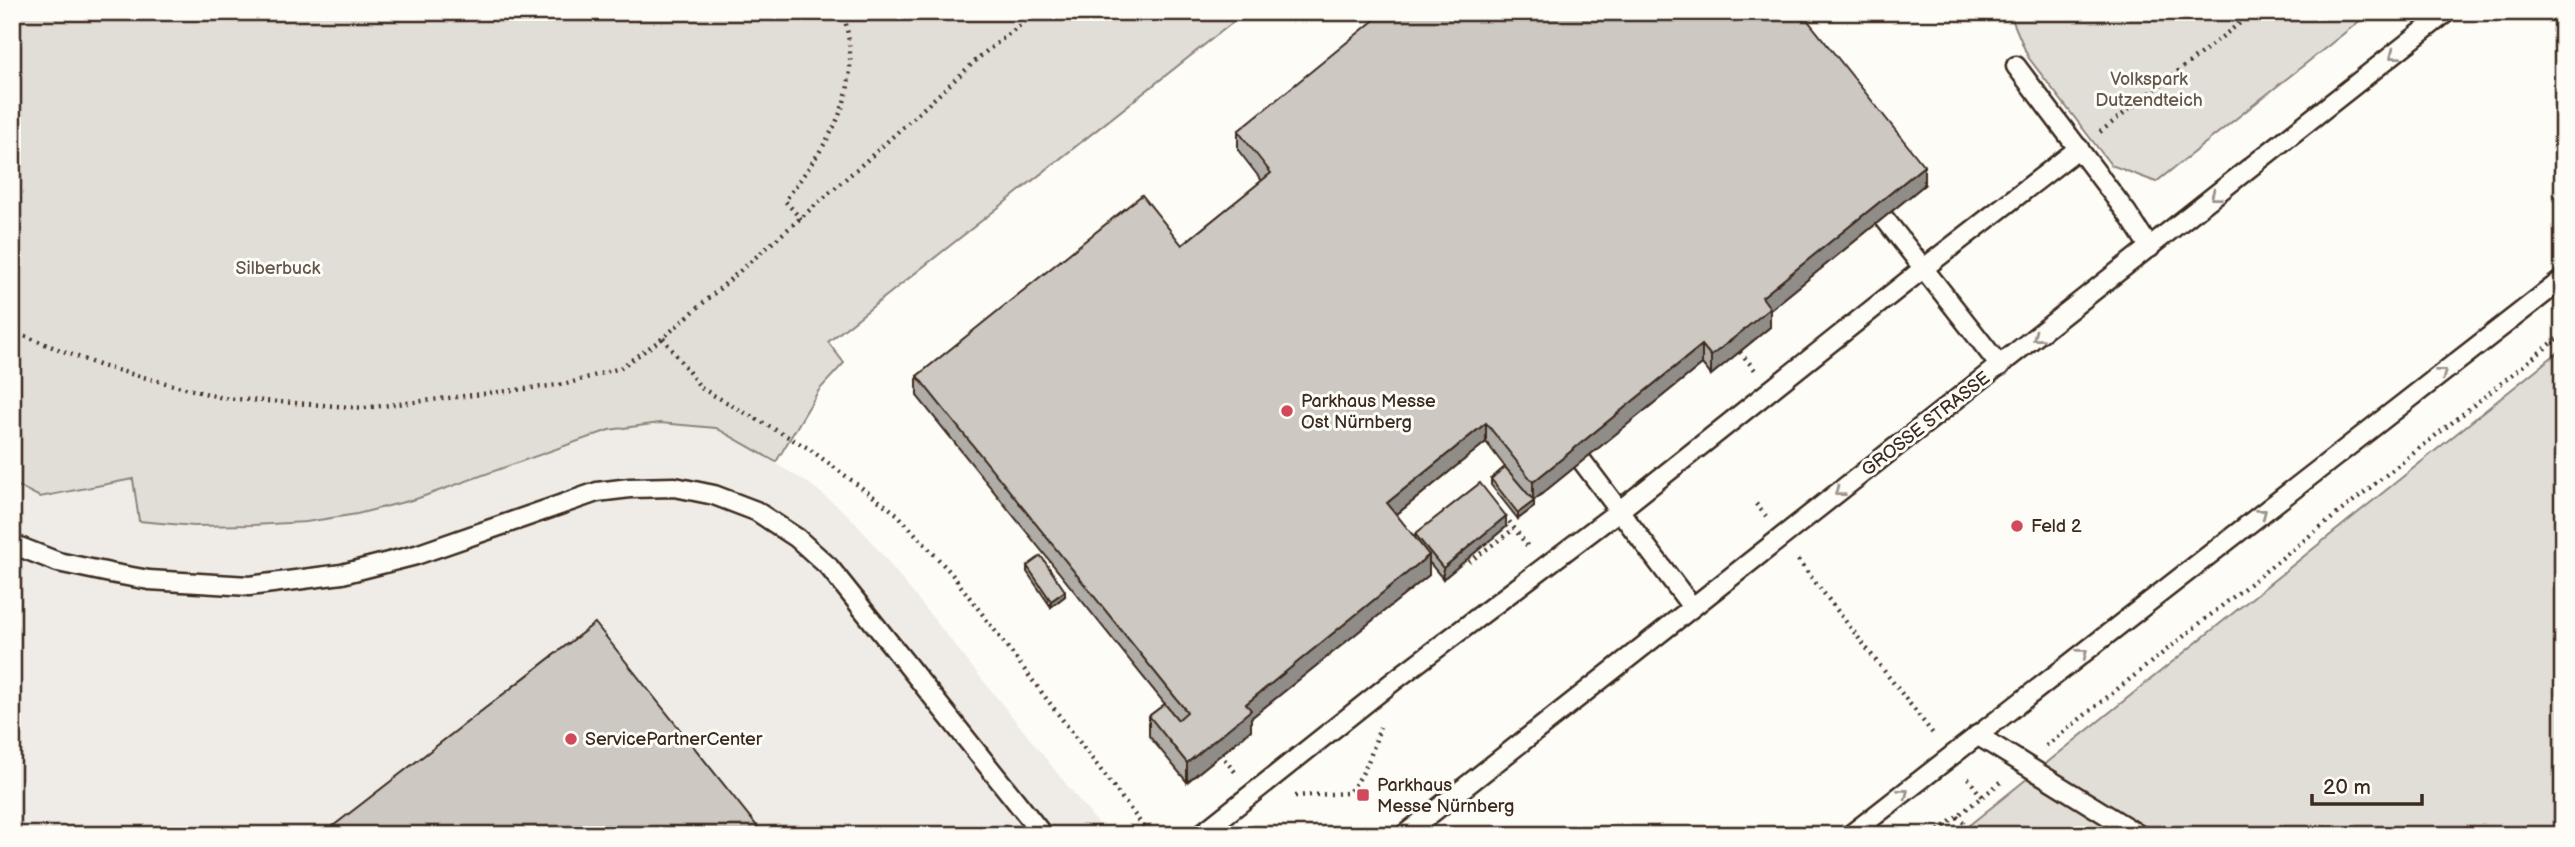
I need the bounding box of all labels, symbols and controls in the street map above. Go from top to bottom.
one-way arrow [2389,46,2401,59]
park label: Volkspark Dutzendteich [2095,69,2203,111]
one-way arrow [2211,187,2223,200]
park label: Silberbuck [236,258,321,279]
one-way arrow [2032,328,2044,341]
street label: GROSSE STRASSE [1858,367,1994,481]
one-way arrow [2434,369,2446,382]
place label: Parkhaus Messe Ost Nürnberg [1301,391,1436,433]
marker: Parkhaus Messe Ost Nürnberg [1279,403,1295,419]
one-way arrow [1834,484,1846,497]
one-way arrow [2254,509,2267,521]
place label: Feld 2 [2031,516,2082,537]
marker: Feld 2 [2009,518,2025,534]
one-way arrow [2075,648,2087,661]
place label: ServicePartnerCenter [585,729,763,750]
marker: ServicePartnerCenter [563,731,579,747]
scale bar [2312,763,2423,807]
place label: Parkhaus Messe Nürnberg [1377,775,1514,817]
text: 20 m [2323,775,2371,800]
marker: Parkhaus Messe Nürnberg [1355,787,1371,803]
one-way arrow [1896,788,1908,801]

